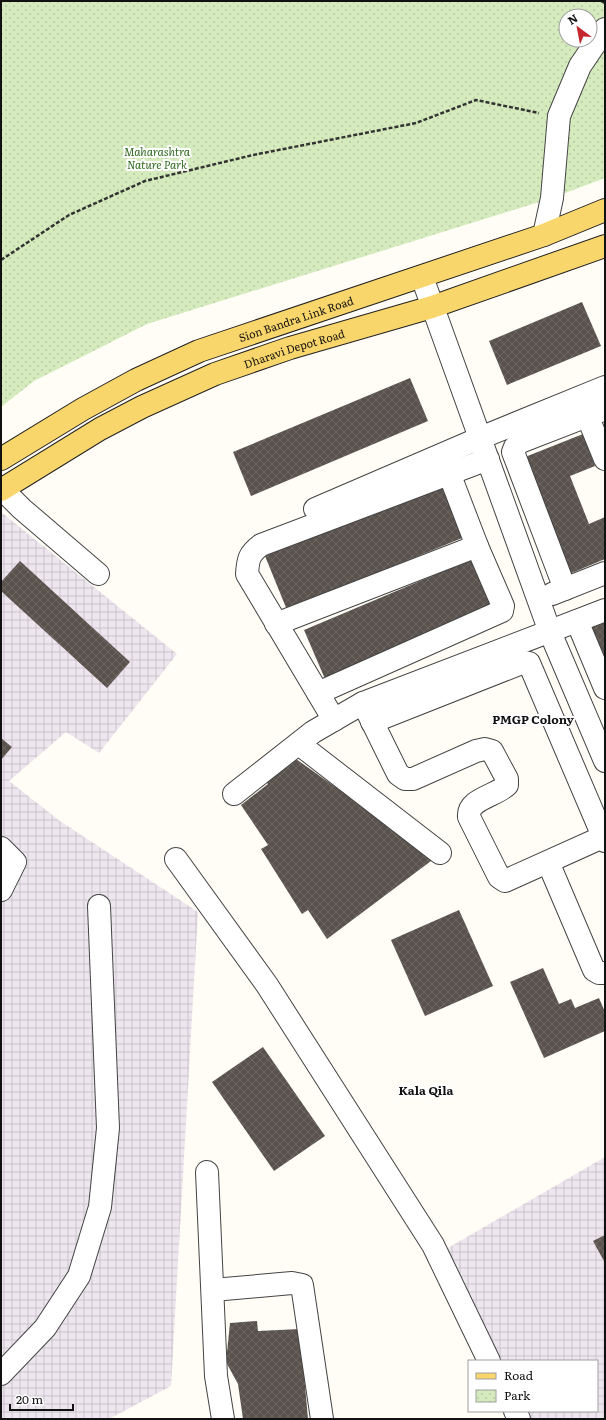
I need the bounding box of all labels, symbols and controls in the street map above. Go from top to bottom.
north arrow [558,8,598,48]
text: N [564,9,580,28]
park label: Maharashtra Nature Park [124,143,191,172]
street label: Sion Bandra Link Road [236,292,356,345]
street label: Dharavi Depot Road [241,325,347,372]
district label: PMGP Colony [492,710,574,728]
district label: Kala Qila [398,1081,454,1099]
legend [468,1360,598,1412]
text: Road [504,1366,534,1384]
scale bar [10,1386,73,1412]
text: Park [504,1386,531,1404]
text: 20 m [16,1390,43,1408]

